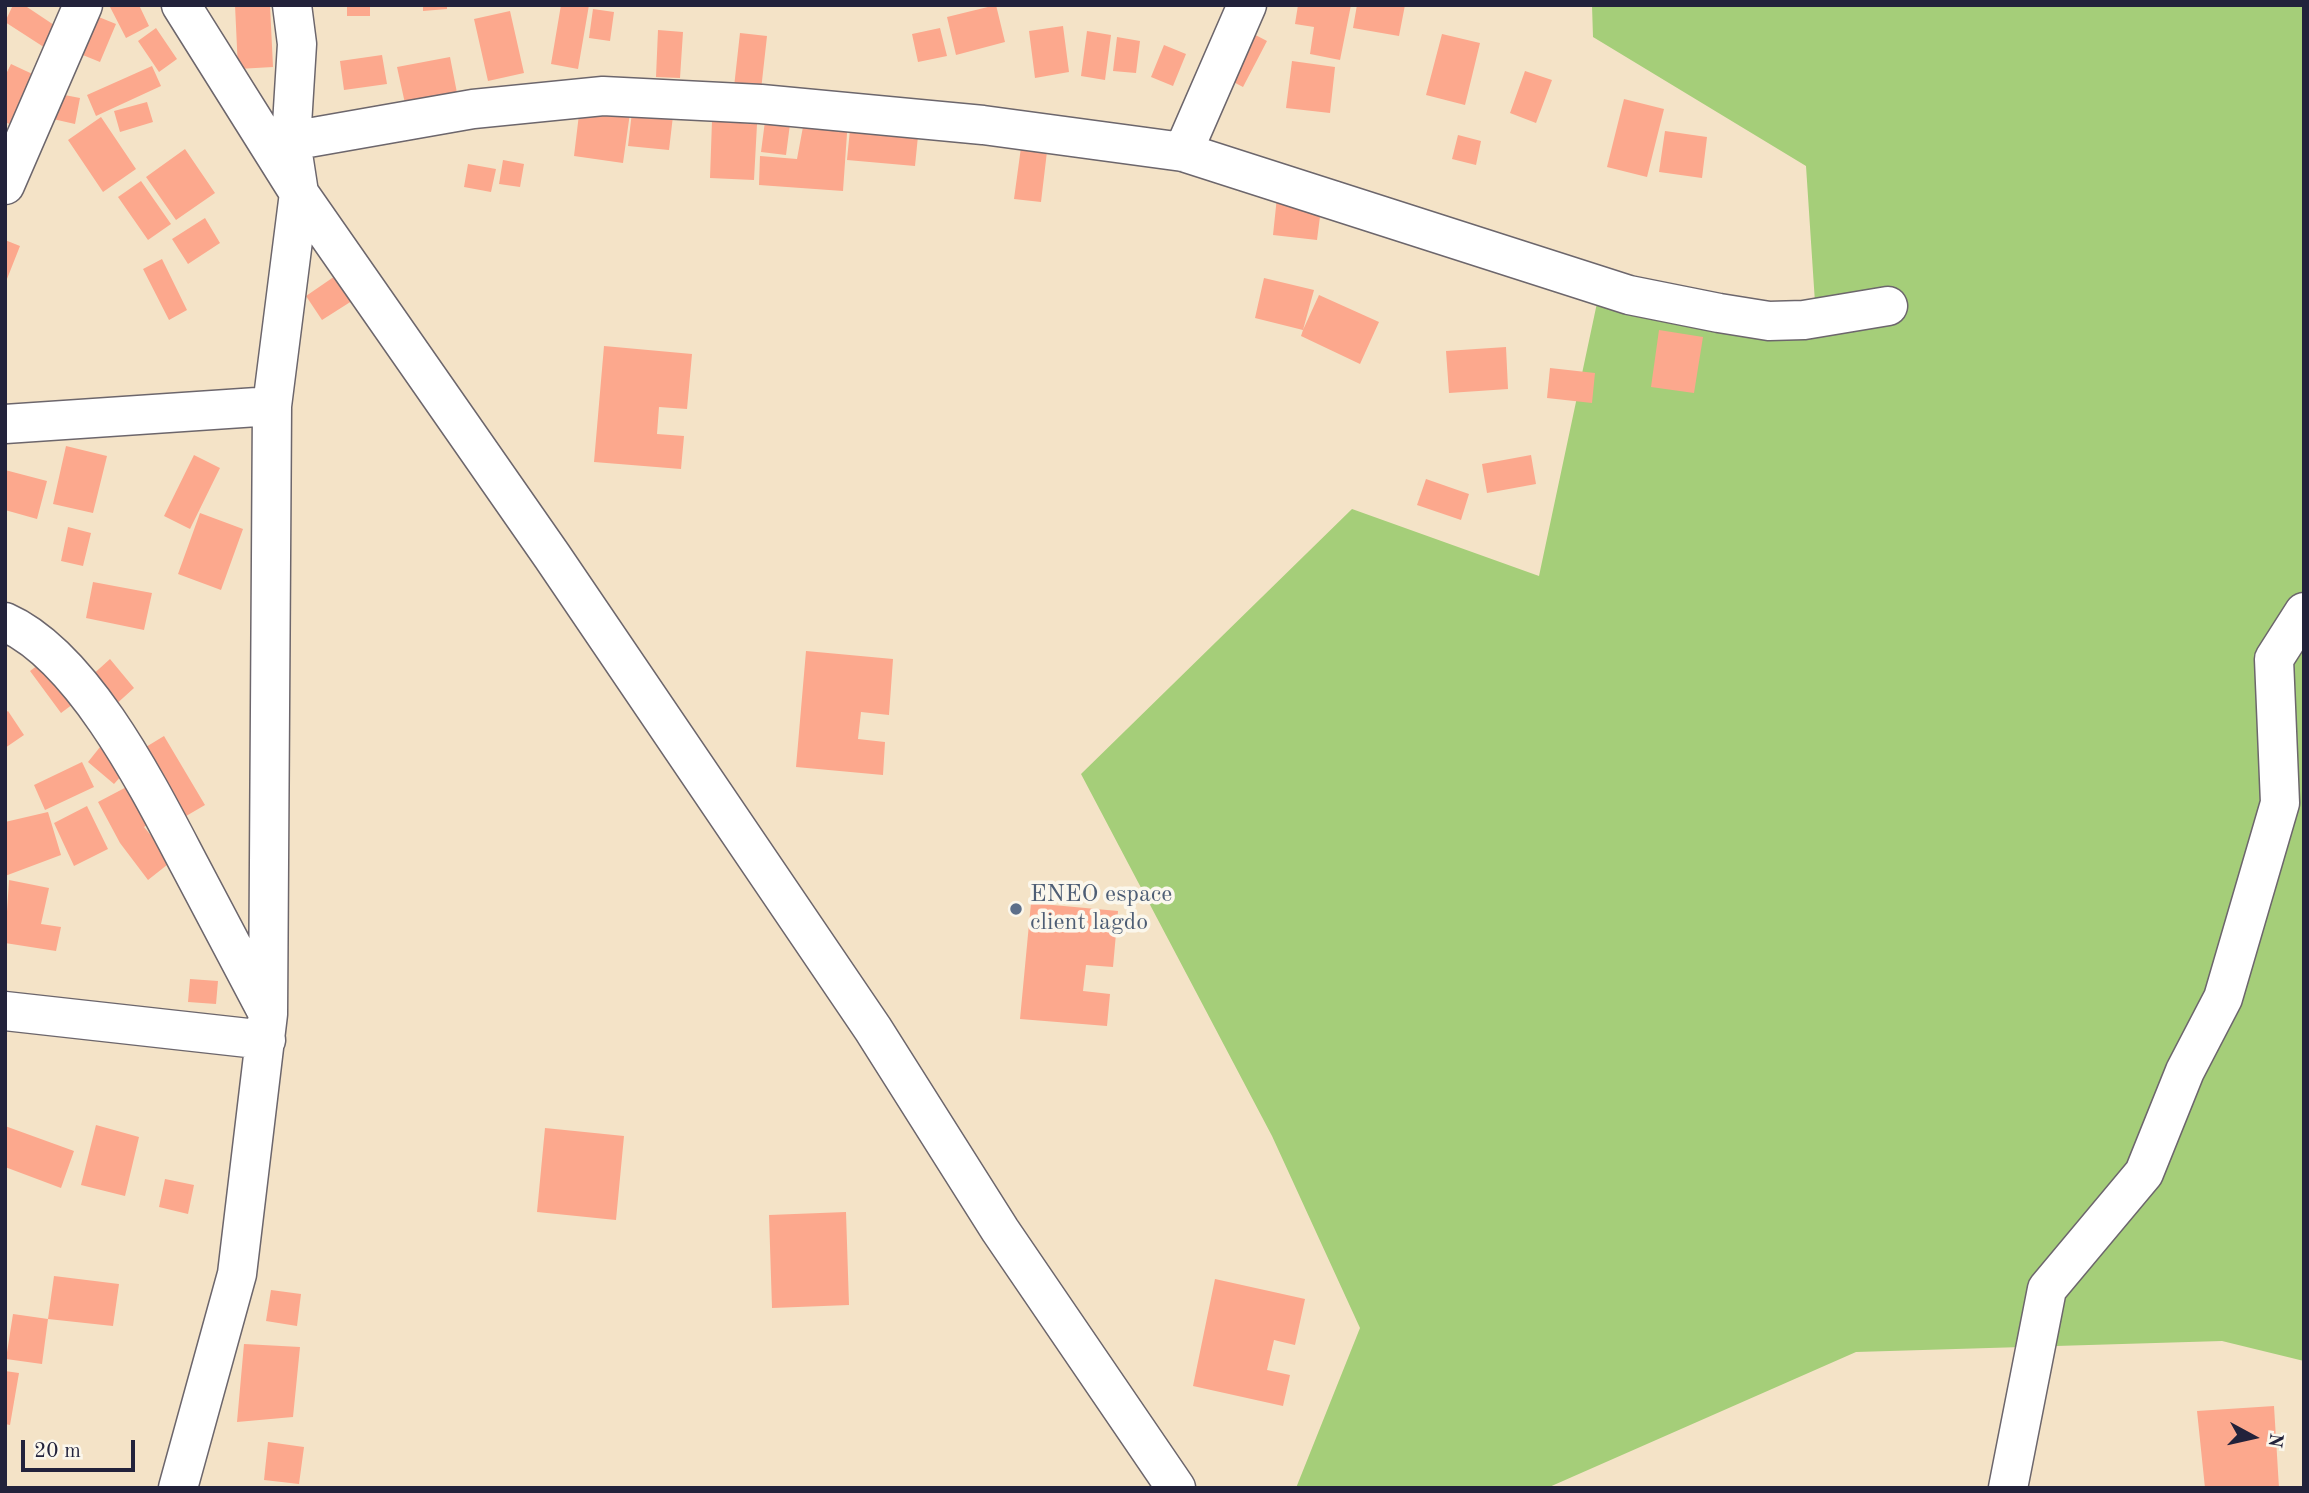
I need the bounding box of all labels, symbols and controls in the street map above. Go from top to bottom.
place label: ENEO espace client lagdo [1030,881,1172,937]
marker: ENEO espace client lagdo [1008,901,1024,917]
north arrow [2218,1402,2288,1472]
scale bar [24,1426,138,1470]
text: N [2264,1431,2285,1449]
text: 20 m [34,1441,81,1462]

